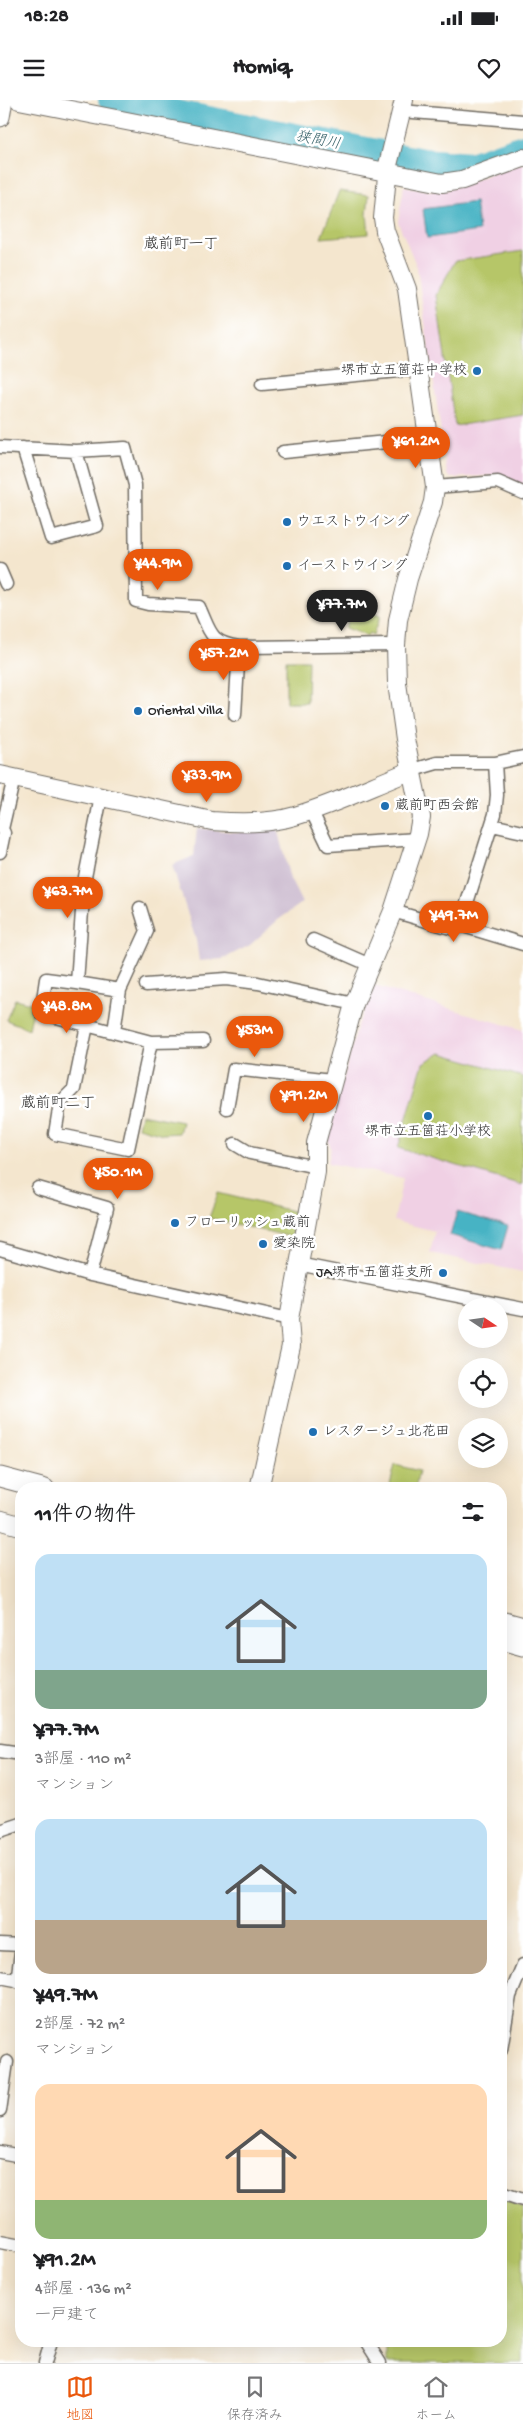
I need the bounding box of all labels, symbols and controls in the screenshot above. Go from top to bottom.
text: 18:28 [25,6,69,29]
icon: menu [20,54,48,82]
icon: heart [475,54,503,82]
text: Homiq [233,55,290,81]
water label: 狭間川 [294,128,342,154]
district label: 蔵前町一丁 [143,235,219,254]
place label: 堺市立五箇荘中学校 [341,363,467,380]
marker: 堺市立五箇荘中学校 [471,365,483,377]
pin: ¥61.2M [375,426,457,469]
text: ¥61.2M [393,433,439,452]
place label: ウエストウイング [297,514,410,531]
marker: ウエストウイング [281,516,293,528]
pin: ¥44.9M [117,548,199,591]
text: ¥44.9M [135,555,181,574]
place label: イーストウイング [297,558,408,575]
marker: イーストウイング [281,560,293,572]
pin: ¥77.7M [301,590,383,632]
text: ¥77.7M [318,596,366,615]
pin: ¥57.2M [183,638,265,681]
text: ¥57.2M [200,645,248,664]
place label: Oriental Villa [148,703,224,720]
marker: Oriental Villa [132,705,144,717]
pin: ¥33.9M [166,760,248,803]
text: ¥33.9M [183,767,231,786]
place label: 蔵前町西会館 [395,798,479,815]
marker: 蔵前町西会館 [379,800,391,812]
pin: ¥63.7M [27,876,109,919]
text: ¥63.7M [44,883,92,902]
pin: ¥49.7M [413,900,495,943]
text: ¥49.7M [430,907,478,926]
pin: ¥48.8M [26,992,108,1034]
text: ¥48.8M [43,998,91,1017]
pin: ¥53M [225,1016,285,1058]
text: ¥53M [237,1022,273,1041]
pin: ¥91.2M [263,1080,345,1123]
text: ¥91.2M [281,1087,327,1106]
district label: 蔵前町二丁 [20,1094,96,1113]
marker: 堺市立五箇荘小学校 [422,1110,434,1122]
place label: 堺市立五箇荘小学校 [365,1124,491,1141]
pin: ¥50.1M [77,1158,159,1200]
text: ¥50.1M [94,1164,142,1183]
place label: フローリッシュ蔵前 [185,1215,310,1232]
marker: フローリッシュ蔵前 [169,1217,181,1229]
place label: 愛染院 [273,1236,315,1253]
marker: 愛染院 [257,1238,269,1250]
place label: JA堺市 五箇荘支所 [316,1265,433,1282]
marker: JA堺市 五箇荘支所 [437,1267,449,1279]
north arrow [458,1298,508,1348]
map controls [458,1298,508,1468]
button: locate [458,1358,508,1408]
button: layers [458,1418,508,1468]
place label: レスタージュ北花田 [323,1424,450,1441]
marker: レスタージュ北花田 [307,1426,319,1438]
icon: filters [459,1498,487,1526]
text: 11件の物件 [35,1504,136,1529]
icon: home [216,1586,306,1676]
text: ¥77.7M [35,1719,99,1744]
text: 3部屋 · 110 m² [35,1751,131,1770]
text: マンション [35,1777,114,1796]
icon: home [216,1851,306,1941]
text: ¥49.7M [35,1984,97,2009]
text: 2部屋 · 72 m² [35,2016,125,2035]
text: マンション [35,2042,114,2061]
icon: home [216,2116,306,2206]
text: ¥91.2M [35,2249,95,2274]
text: 4部屋 · 136 m² [35,2281,132,2300]
text: 一戸建て [35,2307,99,2326]
tab: 地図 [66,2373,94,2425]
tab: 保存済み [227,2373,283,2425]
tab: ホーム [415,2373,457,2425]

